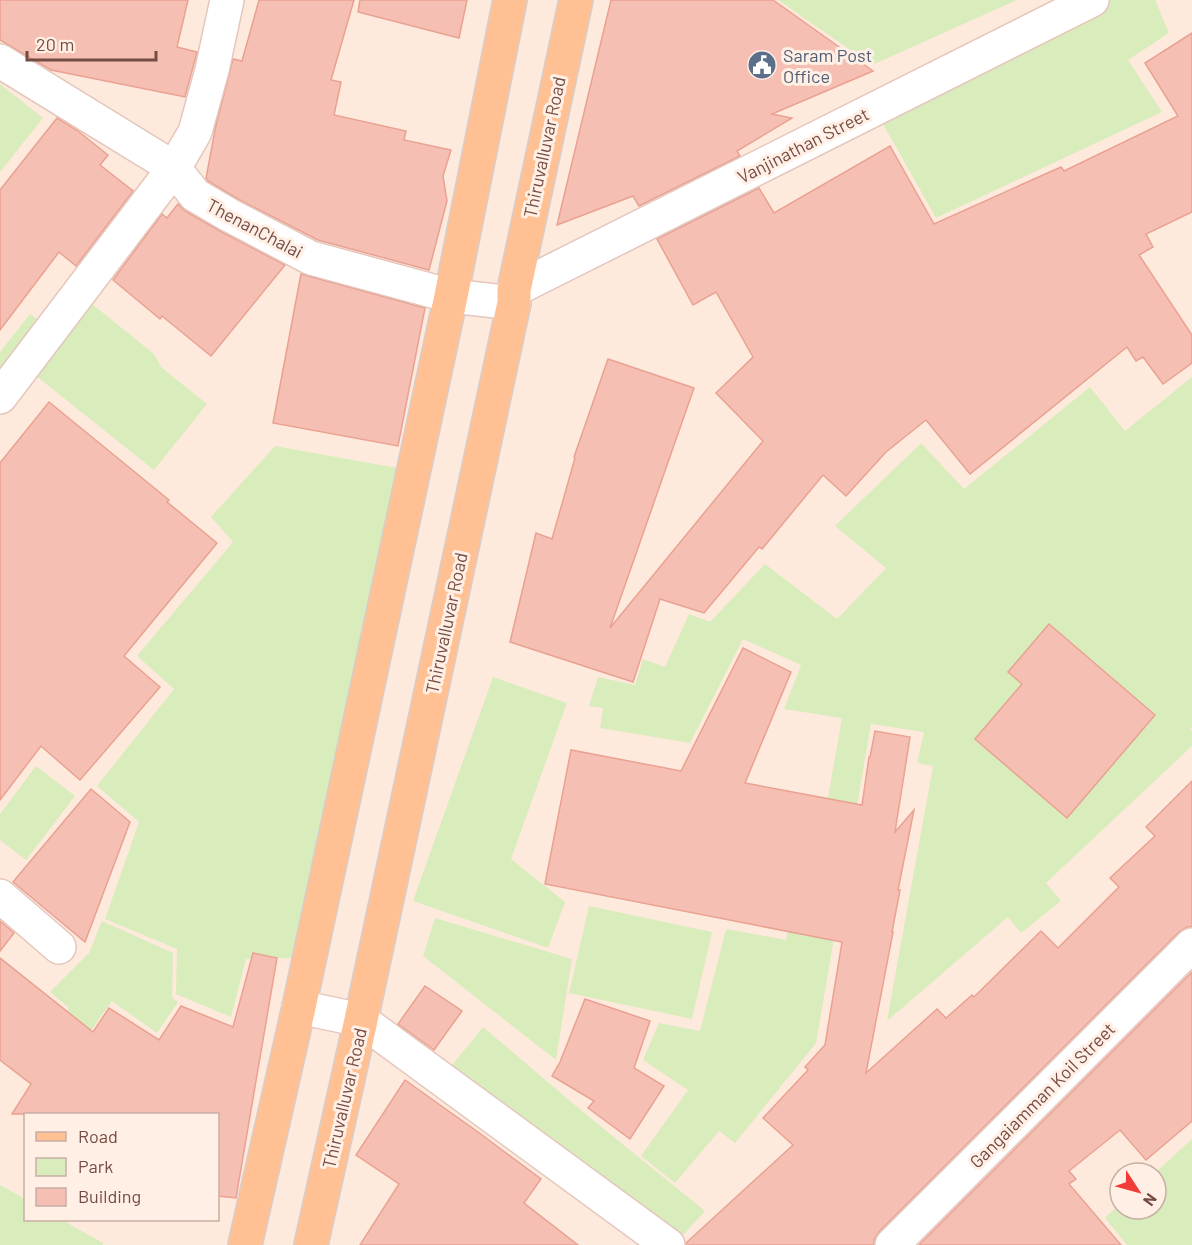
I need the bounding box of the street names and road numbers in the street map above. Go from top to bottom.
street label: Thiruvalluvar Road [518,74,570,220]
street label: Vanjinathan Street [734,102,872,188]
street label: ThenanChalai [203,193,307,263]
street label: Thiruvalluvar Road [420,550,472,696]
street label: Gangaiamman Koil Street [965,1018,1119,1172]
street label: Thiruvalluvar Road [317,1026,371,1170]

